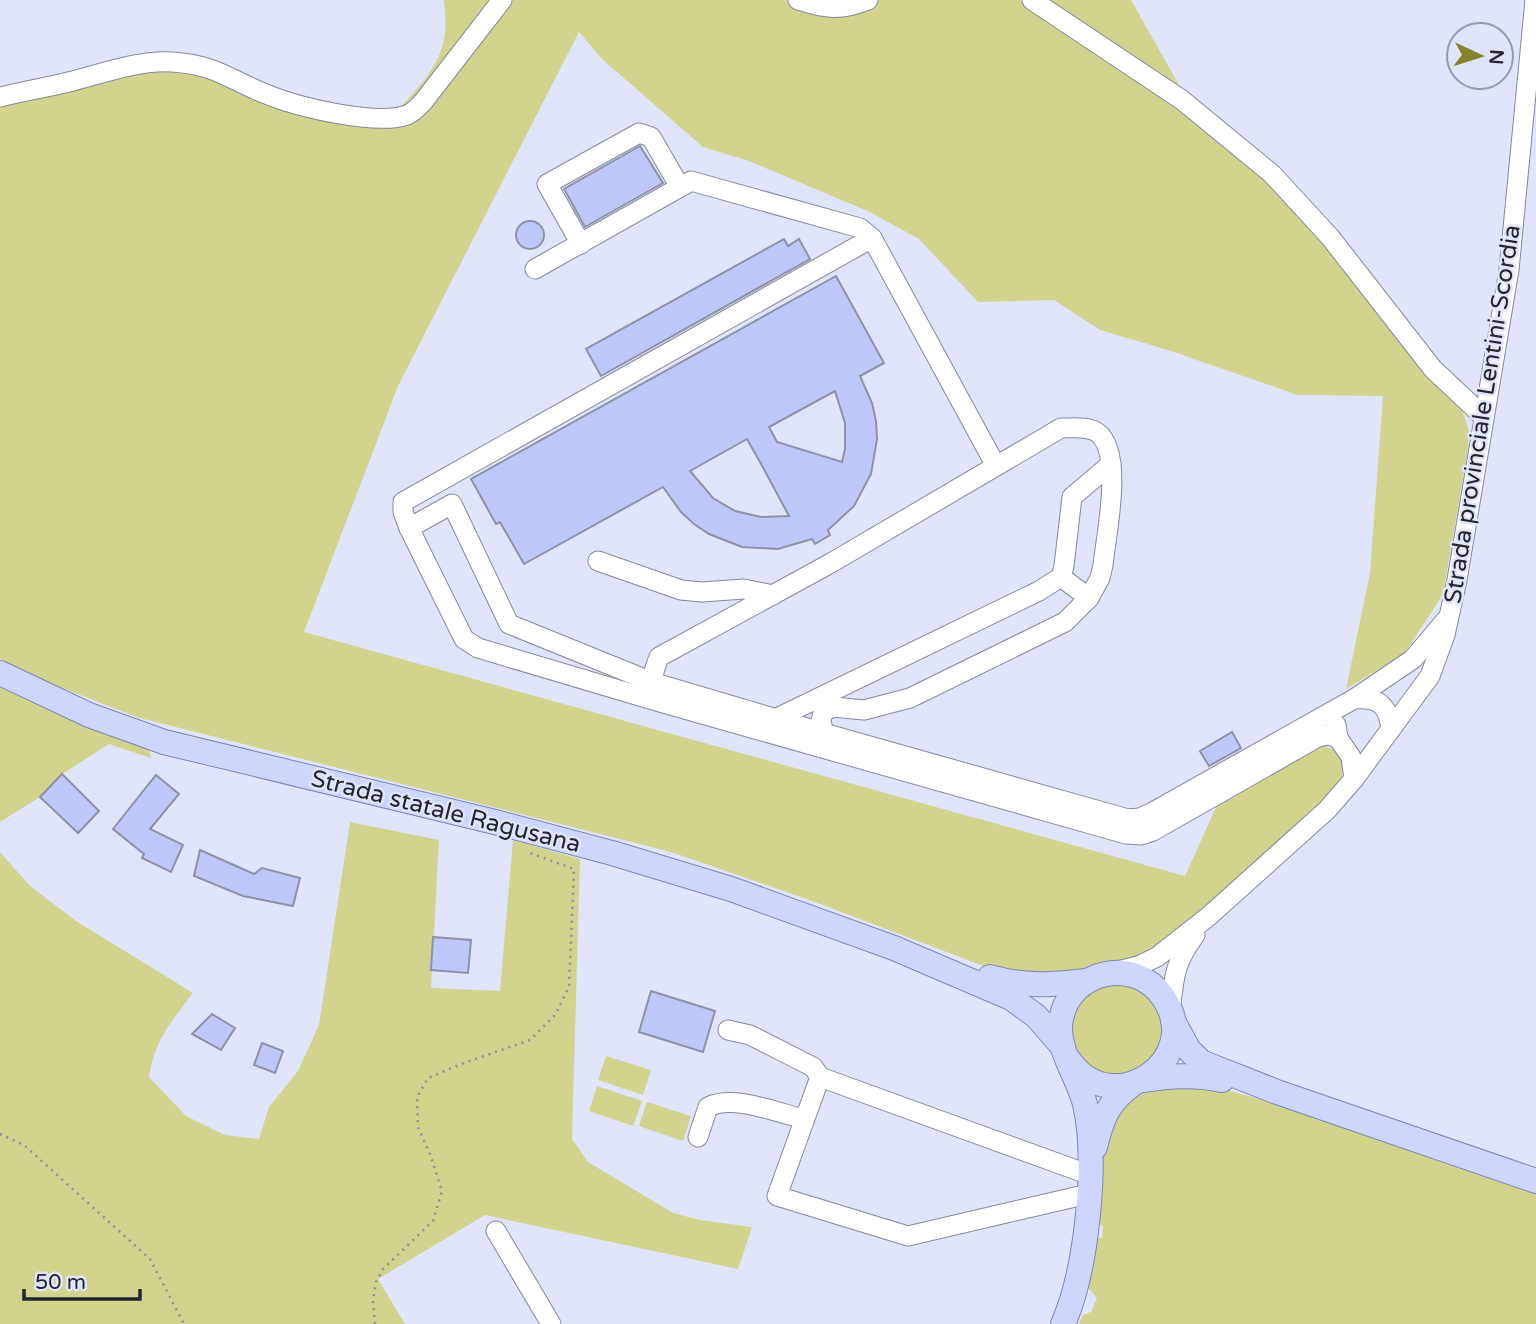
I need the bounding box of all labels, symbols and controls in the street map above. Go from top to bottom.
north arrow [1445,21,1515,91]
text: N [1484,49,1507,65]
street label: Strada provinciale Lentini-Scordia [1438,223,1527,606]
street label: Strada statale Ragusana [308,764,584,859]
scale bar [24,1258,140,1302]
text: 50 m [35,1270,86,1295]

